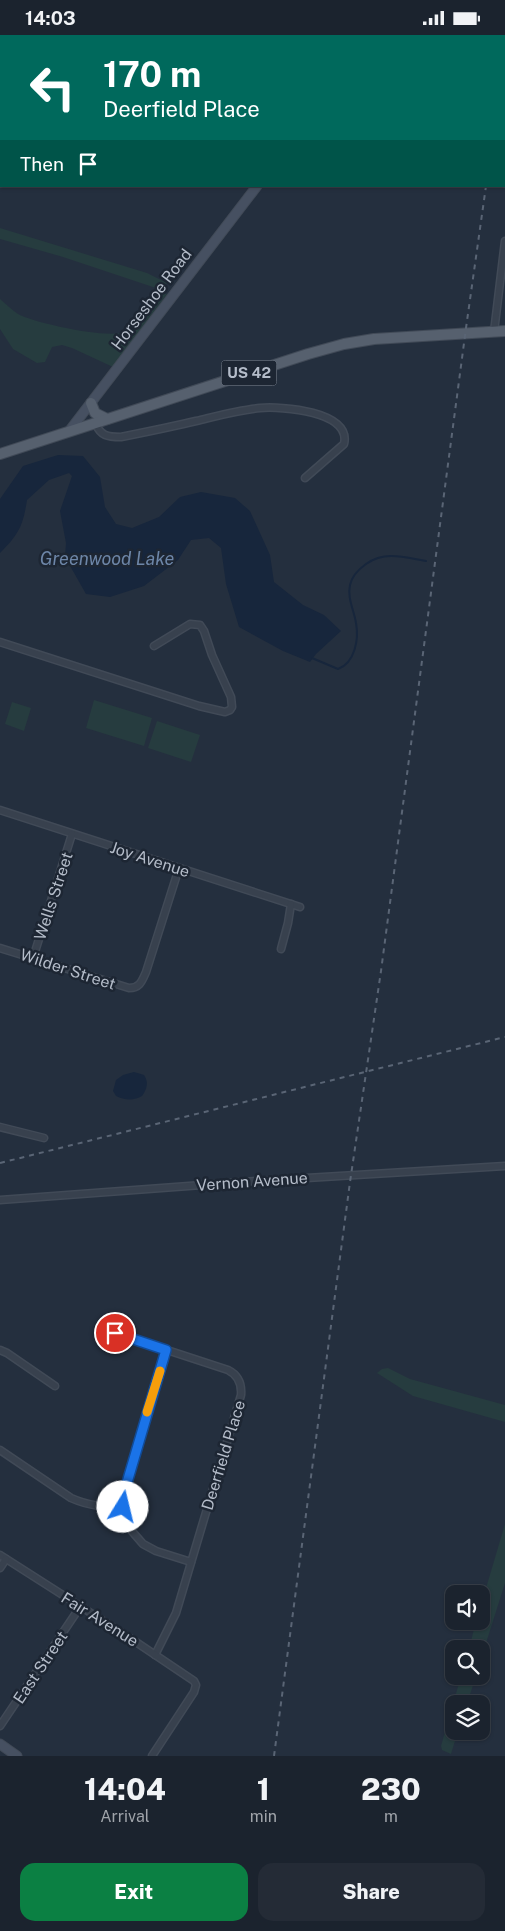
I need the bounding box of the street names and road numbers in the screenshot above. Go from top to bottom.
street label: Horseshoe Road [107,245,196,354]
road number: US 42 [222,361,276,385]
street label: Joy Avenue [108,838,192,881]
street label: Wells Street [30,850,77,943]
street label: Wilder Street [18,945,118,994]
street label: Vernon Avenue [196,1168,308,1195]
street label: Deerfield Place [198,1398,249,1512]
street label: Fair Avenue [58,1588,142,1651]
street label: East Street [9,1627,72,1707]

